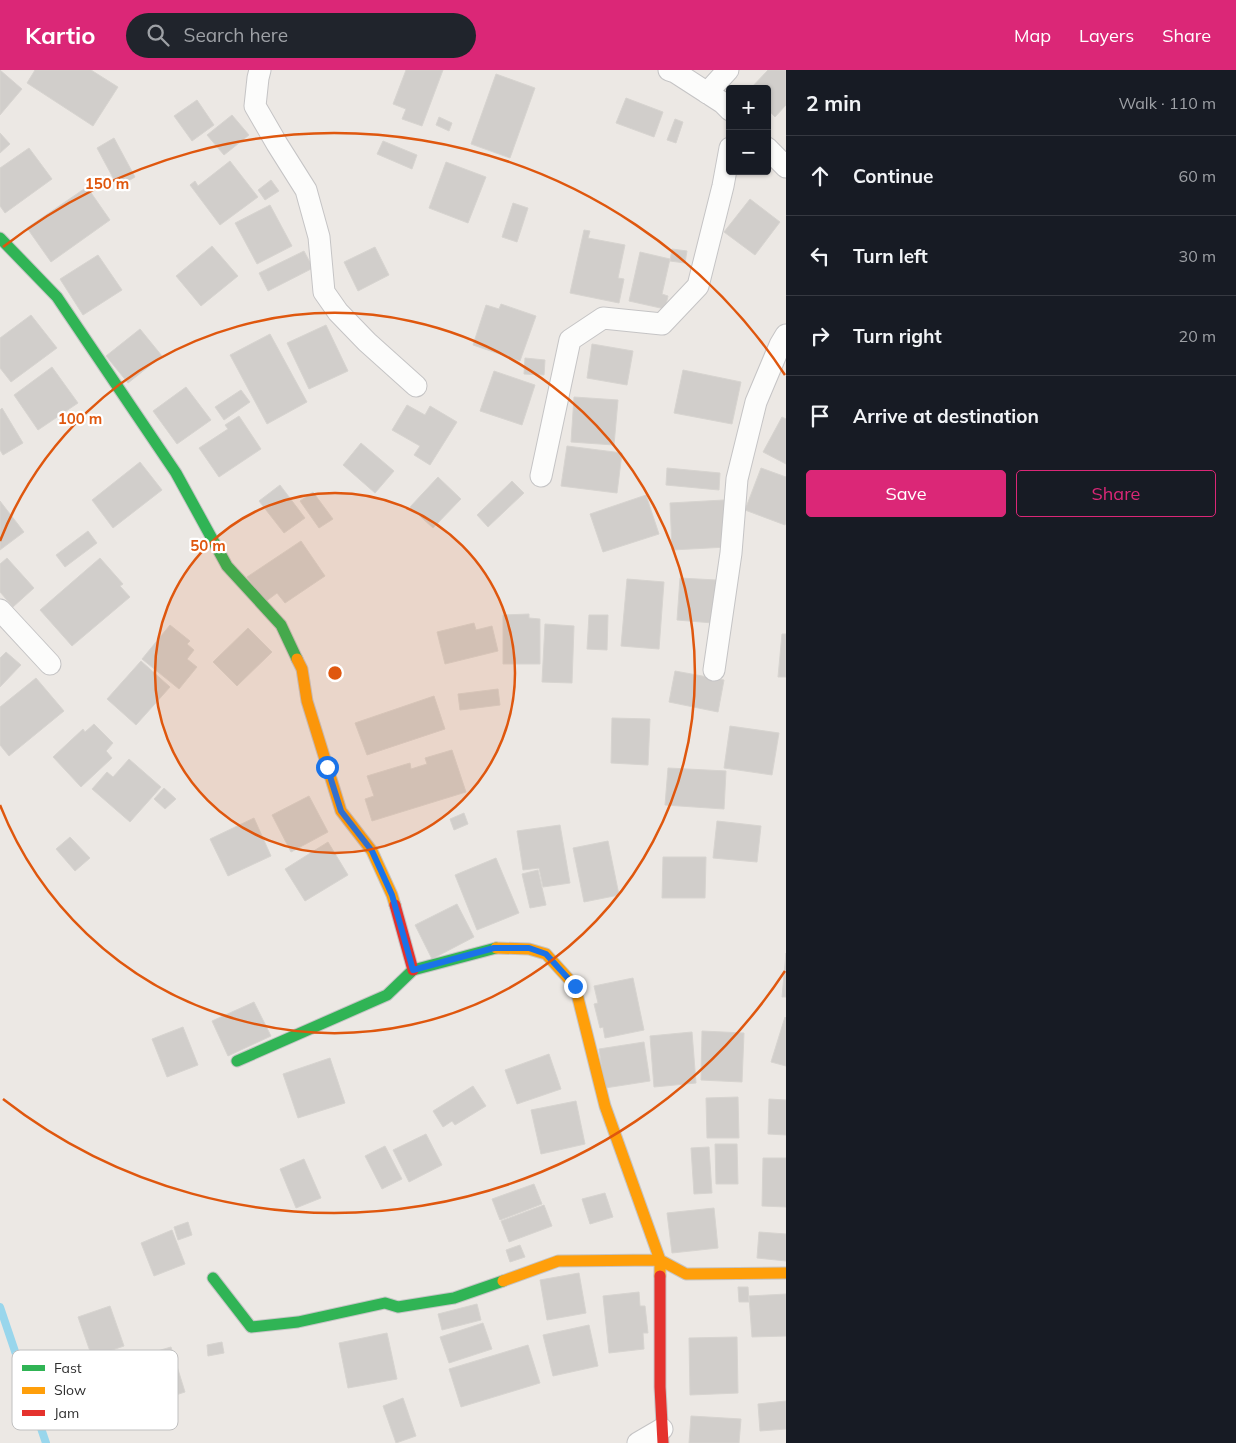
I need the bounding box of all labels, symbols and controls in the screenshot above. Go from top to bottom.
search box [126,13,476,58]
text: Kartio [25,20,96,50]
icon: search [144,21,172,49]
text: Search here [184,23,288,47]
text: Map [1014,24,1051,47]
text: Layers [1079,24,1134,47]
text: Share [1162,24,1211,47]
map controls [726,85,771,175]
button: + [726,85,771,130]
text: 2 min [806,90,861,116]
text: Walk · 110 m [1118,93,1216,113]
button: − [726,130,771,175]
icon: ahead [806,162,834,190]
text: Continue [853,164,933,188]
text: 60 m [1179,166,1216,186]
text: 150 m [85,174,129,193]
icon: left [806,242,834,270]
text: Turn left [853,244,928,268]
text: 30 m [1179,246,1216,266]
icon: right [806,322,834,350]
text: Turn right [853,324,942,348]
text: 20 m [1179,326,1216,346]
icon: arrive [806,402,834,430]
text: Arrive at destination [853,404,1039,428]
text: 100 m [58,409,102,428]
button: Save [806,470,1006,517]
button: Share [1016,470,1216,517]
text: 50 m [190,536,226,555]
centre of rings [326,664,344,682]
route start [316,756,339,779]
route end [564,975,587,998]
legend [12,1350,178,1430]
text: Fast [54,1359,82,1377]
text: Slow [54,1381,86,1399]
text: Jam [54,1404,79,1422]

